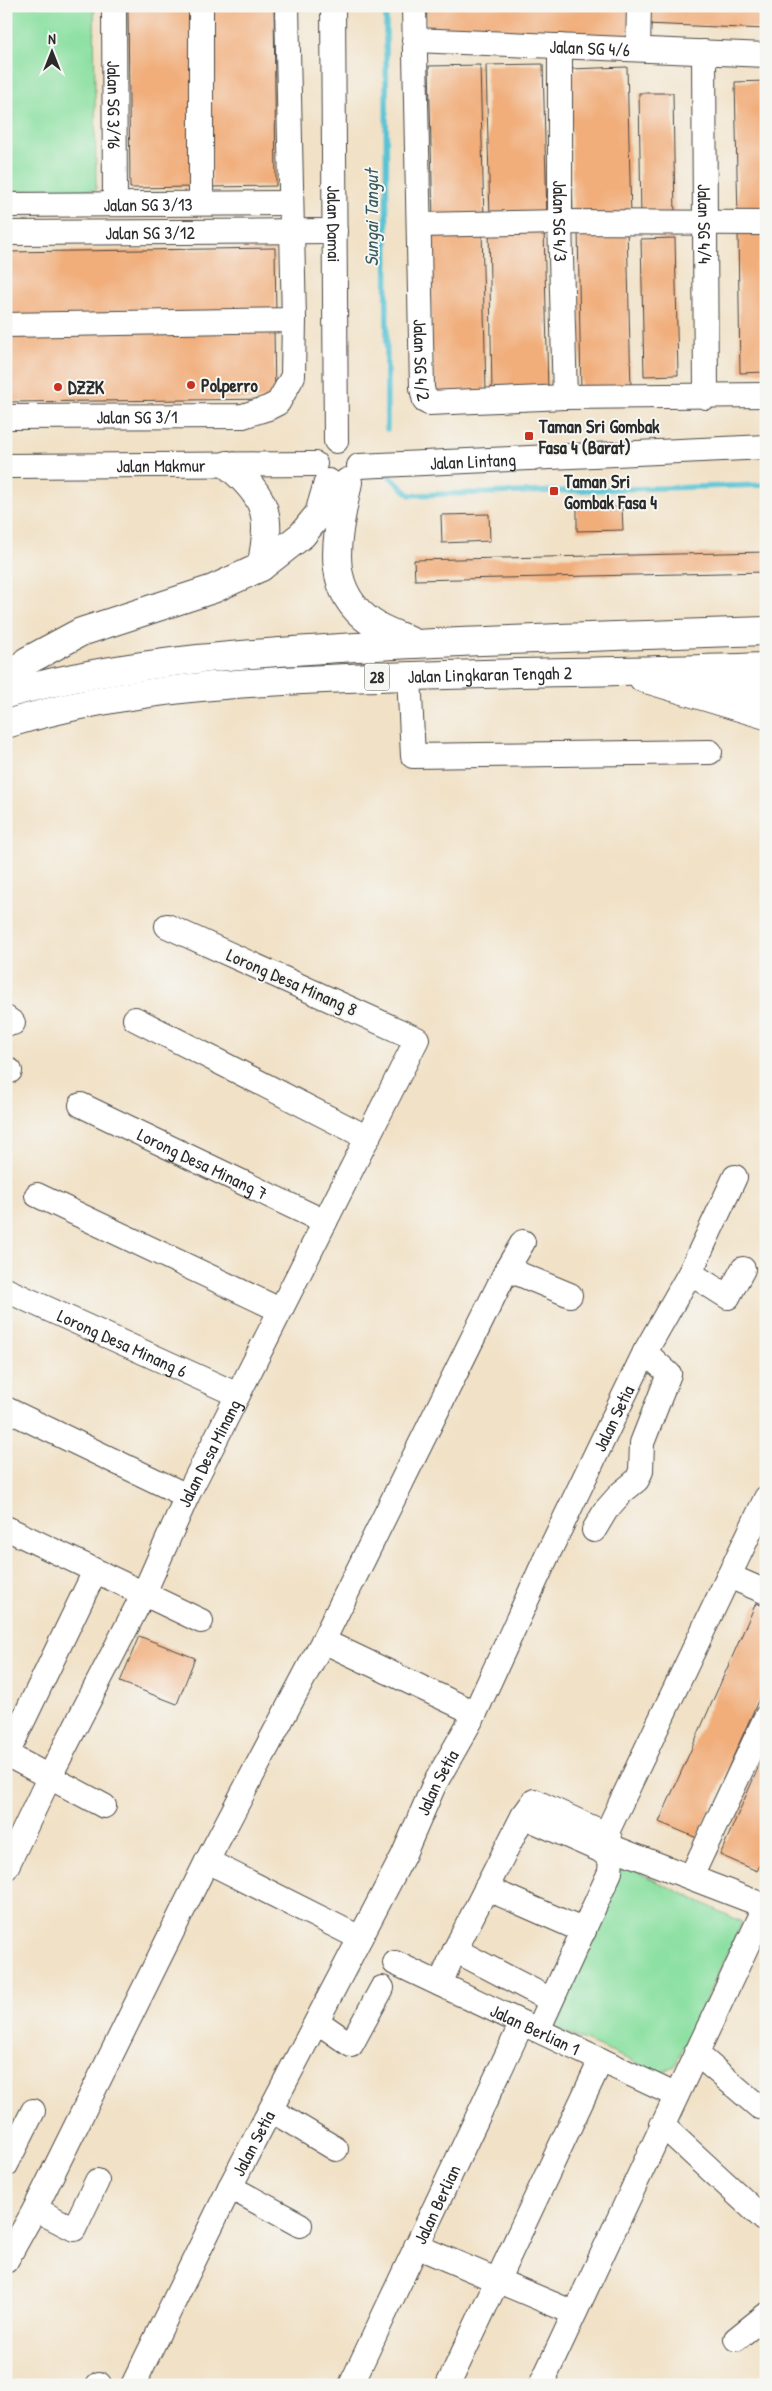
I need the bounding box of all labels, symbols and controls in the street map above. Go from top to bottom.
north arrow [28,28,78,78]
text: N [48,29,56,48]
street label: Jalan SG 4/6 [549,33,631,62]
street label: Jalan SG 3/16 [102,61,127,149]
water label: Sungai Tangut [358,167,384,266]
street label: Jalan SG 4/3 [547,180,574,262]
street label: Jalan SG 4/4 [692,184,718,264]
street label: Jalan Damai [322,185,347,263]
street label: Jalan SG 3/13 [103,191,193,217]
street label: Jalan SG 3/12 [105,219,195,245]
street label: Jalan SG 4/2 [408,319,437,404]
place label: Polperro [201,373,258,399]
place label: DZZK [68,375,105,400]
marker: Polperro [185,379,197,391]
marker: DZZK [52,381,64,393]
street label: Jalan SG 3/1 [96,404,178,429]
place label: Taman Sri Gombak Fasa 4 (Barat) [538,414,660,460]
marker: Taman Sri Gombak Fasa 4 (Barat) [523,430,535,442]
street label: Jalan Lintang [429,446,517,475]
street label: Jalan Makmur [116,452,206,478]
place label: Taman Sri Gombak Fasa 4 [563,469,657,515]
marker: Taman Sri Gombak Fasa 4 [548,485,560,497]
street label: Jalan Lingkaran Tengah 2 [407,659,573,688]
road number: 28 [364,664,390,690]
street label: Lorong Desa Minang 8 [223,942,361,1022]
street label: Lorong Desa Minang 7 [134,1122,272,1205]
street label: Lorong Desa Minang 6 [54,1303,191,1383]
street label: Jalan Setia [587,1381,640,1455]
street label: Jalan Desa Minang [171,1395,246,1511]
street label: Jalan Setia [410,1745,464,1819]
street label: Jalan Berlian 1 [487,1997,584,2061]
street label: Jalan Setia [226,2106,280,2180]
street label: Jalan Berlian [407,2160,466,2248]

